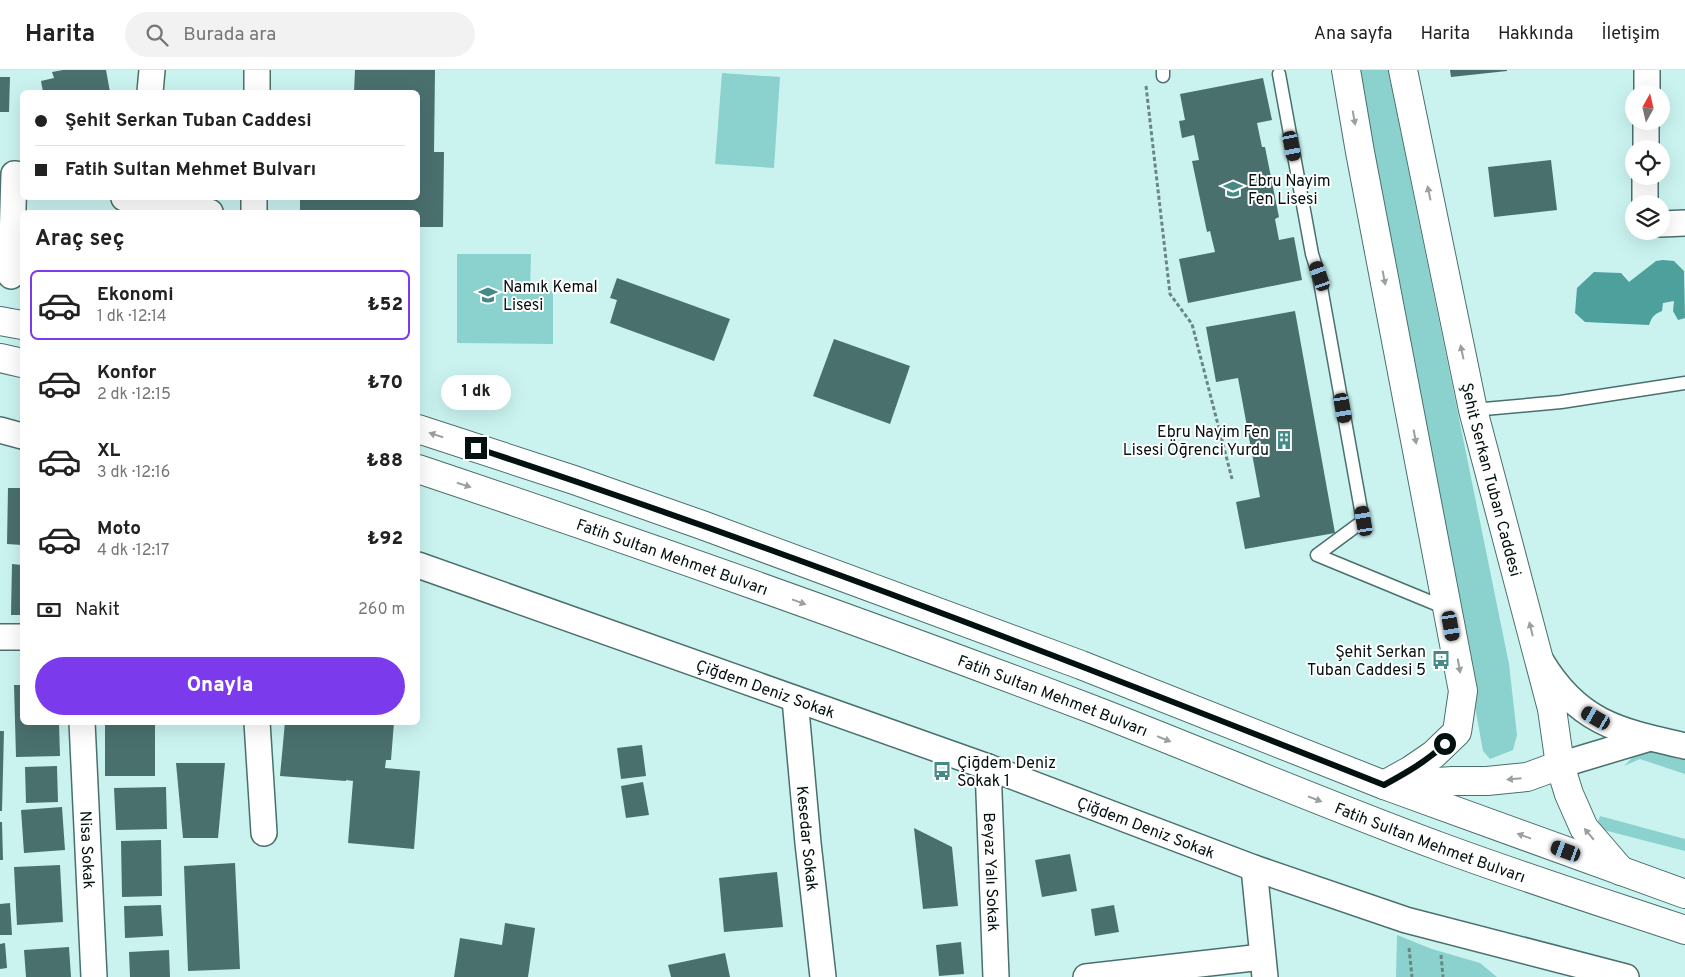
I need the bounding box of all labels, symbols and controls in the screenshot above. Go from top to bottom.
search box [125,12,475,57]
text: Harita [25,20,95,50]
icon: search [143,21,171,49]
text: Burada ara [183,23,276,47]
text: Ana sayfa [1314,23,1393,46]
text: Harita [1421,23,1470,46]
text: Hakkında [1498,23,1573,46]
text: İletişim [1601,23,1660,46]
north arrow [1625,85,1670,130]
map controls [1625,85,1670,240]
text: Şehit Serkan Tuban Caddesi [65,109,312,133]
one-way arrow [1351,110,1359,126]
car [1281,130,1302,162]
button: locate [1625,140,1670,185]
text: Fatih Sultan Mehmet Bulvarı [65,158,316,182]
place label: Ebru Nayim Fen Lisesi [1248,172,1331,210]
school or university icon: Ebru Nayim Fen Lisesi [1222,178,1244,200]
one-way arrow [1424,185,1432,201]
button: layers [1625,195,1670,240]
text: Araç seç [35,226,125,253]
car [1308,259,1331,293]
one-way arrow [1381,270,1389,286]
place label: Namık Kemal Lisesi [503,278,598,316]
icon: car [37,283,82,328]
text: Ekonomi [97,283,174,307]
school or university icon: Namık Kemal Lisesi [477,284,499,306]
text: ₺52 [367,293,403,317]
text: 1 dk · 12:14 [97,307,167,327]
one-way arrow [1457,344,1465,360]
icon: car [37,361,82,406]
text: Konfor [97,361,156,385]
text: ₺70 [367,371,403,395]
callout: 1 dk [441,376,511,410]
street label: Şehit Serkan Tuban Caddesi [1456,381,1525,579]
text: 1 dk [461,382,491,402]
text: 2 dk · 12:15 [97,385,171,405]
car [1333,392,1352,424]
place label: Ebru Nayim Fen Lisesi Öğrenci Yurdu [1123,423,1269,461]
building icon: Ebru Nayim Fen Lisesi Öğrenci Yurdu [1273,429,1295,451]
one-way arrow [428,430,443,438]
one-way arrow [1411,430,1419,445]
route end [465,437,487,459]
icon: car [37,439,82,484]
text: XL [97,439,120,463]
text: ₺88 [366,449,403,473]
text: 3 dk · 12:16 [97,463,170,483]
one-way arrow [456,481,471,489]
car [1354,505,1373,537]
street label: Fatih Sultan Mehmet Bulvarı [573,515,770,601]
icon: car [37,517,82,562]
text: Moto [97,517,141,541]
text: ₺92 [367,527,403,551]
text: 4 dk · 12:17 [97,541,169,561]
icon: cash [35,596,63,624]
text: Nakit [75,598,120,622]
one-way arrow [792,598,807,606]
text: 260 m [358,600,405,620]
car [1441,610,1460,642]
one-way arrow [1527,621,1535,636]
place label: Şehit Serkan Tuban Caddesi 5 [1307,643,1426,681]
bus stop icon: Şehit Serkan Tuban Caddesi 5 [1430,649,1452,671]
street label: Fatih Sultan Mehmet Bulvarı [954,652,1150,742]
street label: Çiğdem Deniz Sokak [693,656,837,724]
button: Onayla [35,657,405,715]
one-way arrow [1455,658,1463,674]
car [1579,704,1612,732]
route start [1434,733,1456,755]
one-way arrow [1157,735,1171,743]
place label: Çiğdem Deniz Sokak 1 [957,754,1056,792]
bus stop icon: Çiğdem Deniz Sokak 1 [931,760,953,782]
one-way arrow [1505,775,1521,783]
street label: Kesedar Sokak [791,785,821,892]
street label: Çiğdem Deniz Sokak [1074,794,1217,864]
one-way arrow [1308,795,1323,803]
street label: Fatih Sultan Mehmet Bulvarı [1331,799,1528,888]
street label: Nisa Sokak [74,810,98,889]
street label: Beyaz Yalı Sokak [978,812,1002,932]
one-way arrow [1584,828,1595,841]
one-way arrow [1516,832,1531,840]
car [1549,839,1582,863]

